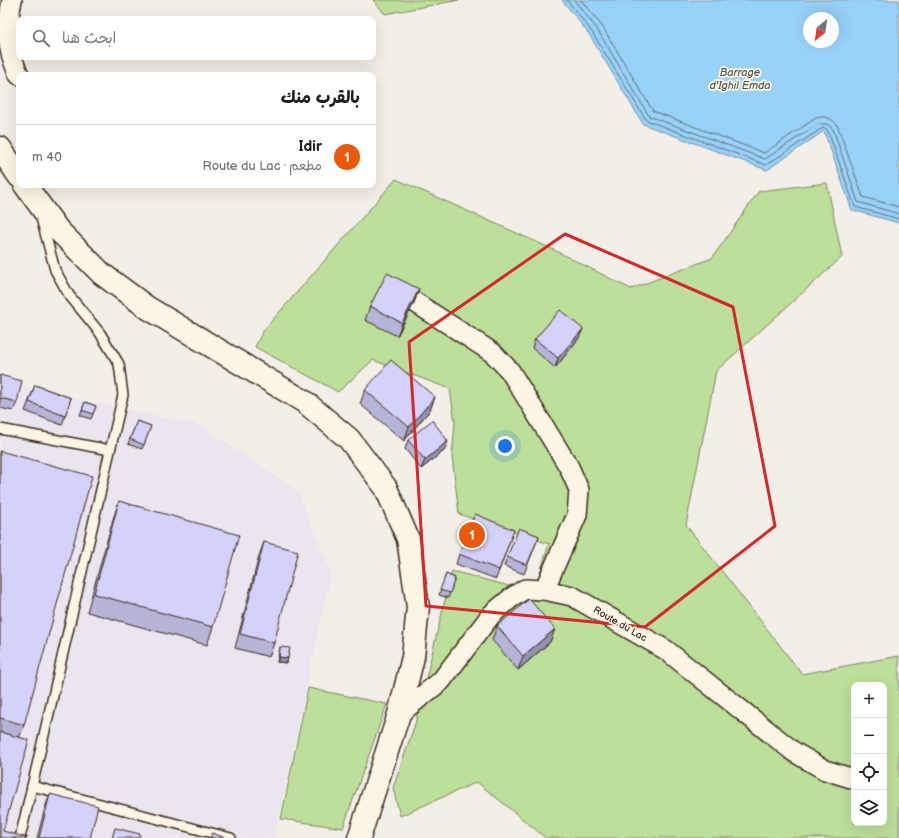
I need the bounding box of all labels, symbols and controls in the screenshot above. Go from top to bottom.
north arrow [803,12,839,48]
search box [16,16,376,60]
icon: search [30,27,52,49]
text: ابحث هنا [62,29,116,48]
water label: Barrage d'Ighil Emda [709,66,771,92]
text: بالقرب منك [281,88,360,108]
text: Idir [298,137,322,156]
text: 40 m [32,149,62,165]
text: 1 [344,149,350,165]
text: مطعم · Route du Lac [203,158,322,174]
your location [495,436,515,456]
pin: 1 [459,520,485,550]
street label: Route du Lac [591,604,649,644]
map controls [851,682,887,826]
button: + [851,682,887,718]
button: − [851,718,887,754]
button: locate [851,754,887,790]
button: layers [851,790,887,826]

